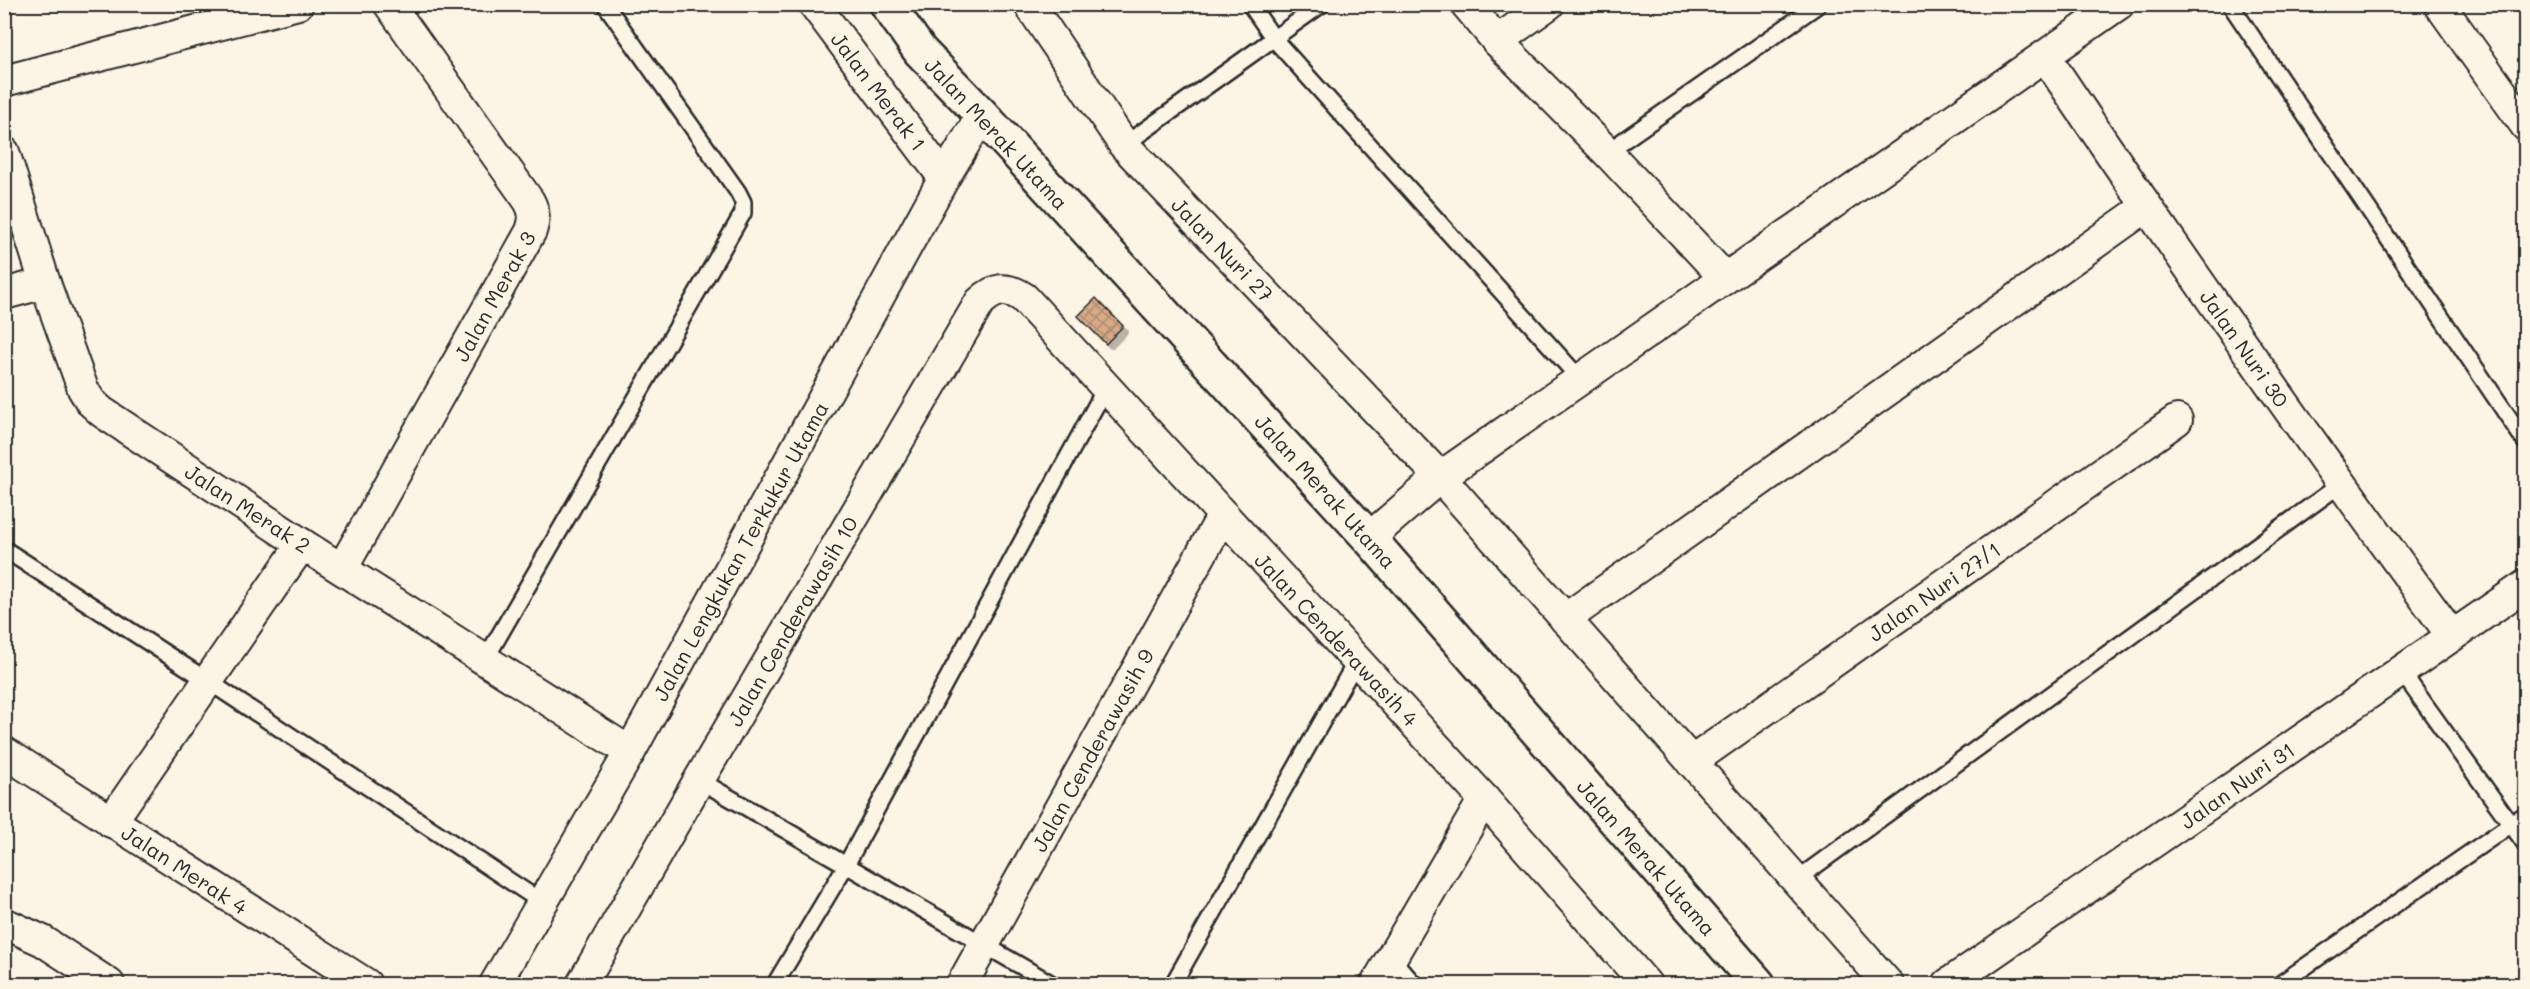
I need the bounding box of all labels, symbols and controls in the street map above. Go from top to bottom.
street label: Jalan Merak 1 [826,26,932,156]
street label: Jalan Merak Utama [919,51,1075,215]
street label: Jalan Nuri 27 [1166,191,1280,307]
street label: Jalan Merak 3 [447,226,541,366]
street label: Jalan Nuri 30 [2195,284,2295,412]
street label: Jalan Lengkukan Terkukur Utama [646,396,834,706]
street label: Jalan Merak Utama [1249,408,1403,574]
street label: Jalan Merak 2 [180,457,316,559]
street label: Jalan Cenderawasih 10 [721,511,863,731]
street label: Jalan Nuri 27/1 [1862,535,2006,647]
street label: Jalan Cenderawasih 4 [1249,546,1425,732]
street label: Jalan Cenderawasih 9 [1025,644,1159,856]
street label: Jalan Nuri 31 [2175,736,2299,834]
street label: Jalan Merak Utama [1572,773,1722,941]
street label: Jalan Merak 4 [117,818,254,920]

